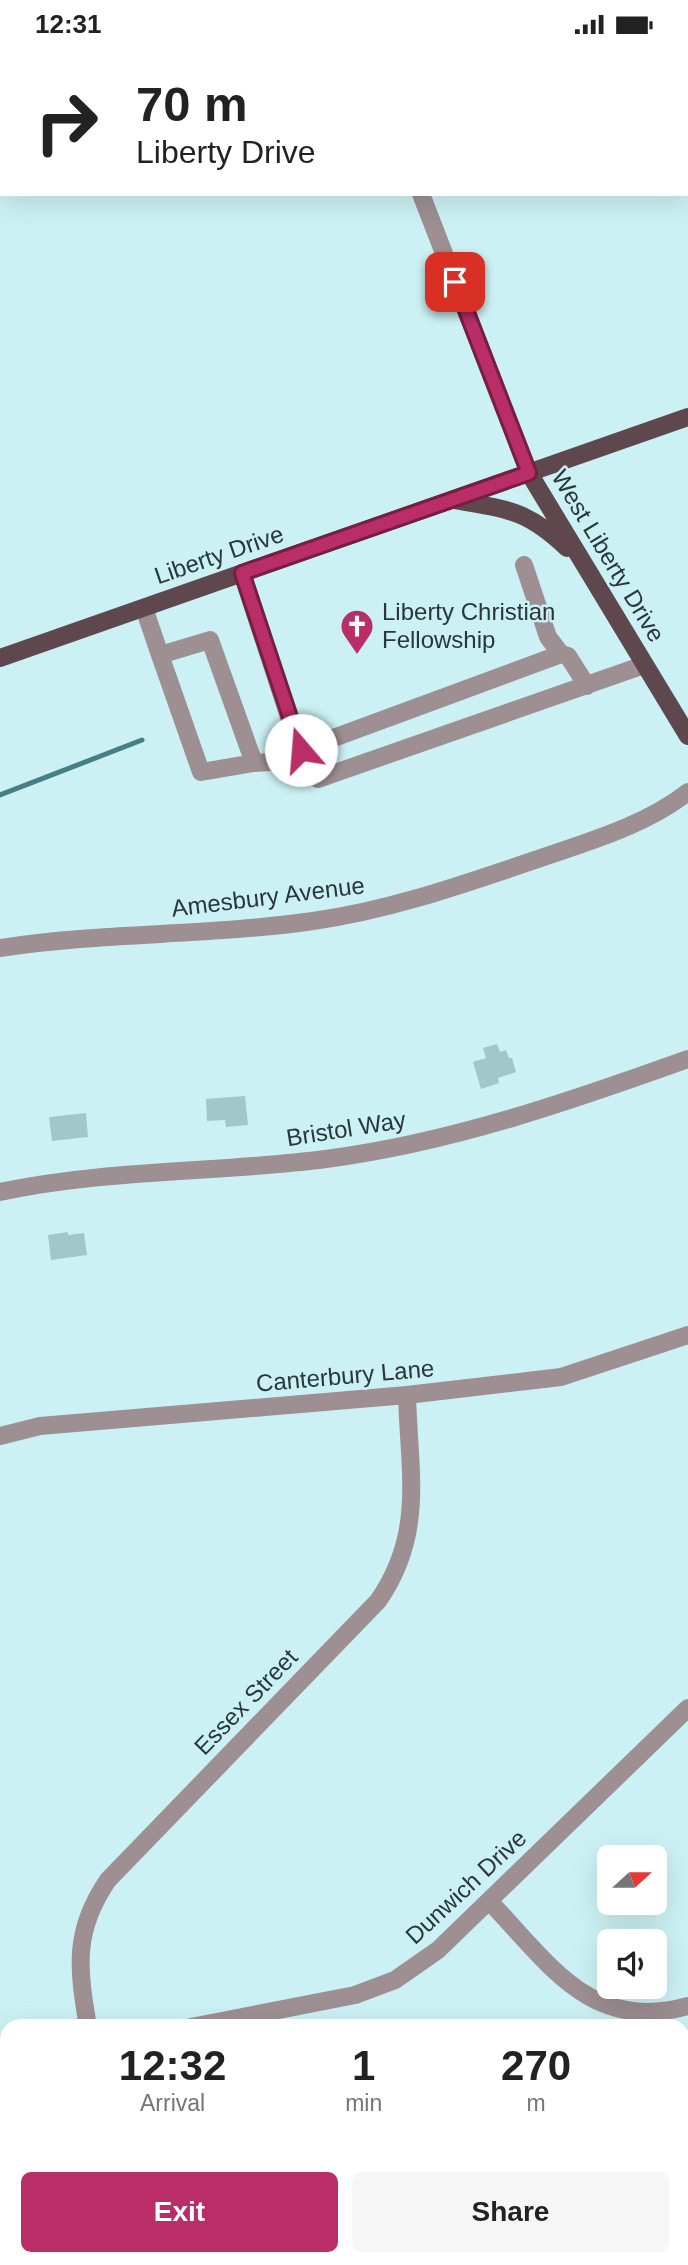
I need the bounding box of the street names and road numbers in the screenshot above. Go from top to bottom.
street label: West Liberty Drive [546,465,670,647]
street label: Liberty Drive [151,520,287,589]
street label: Amesbury Avenue [170,871,366,922]
street label: Bristol Way [284,1106,408,1151]
street label: Canterbury Lane [255,1354,435,1397]
street label: Essex Street [189,1643,303,1760]
street label: Dunwich Drive [400,1824,531,1949]

